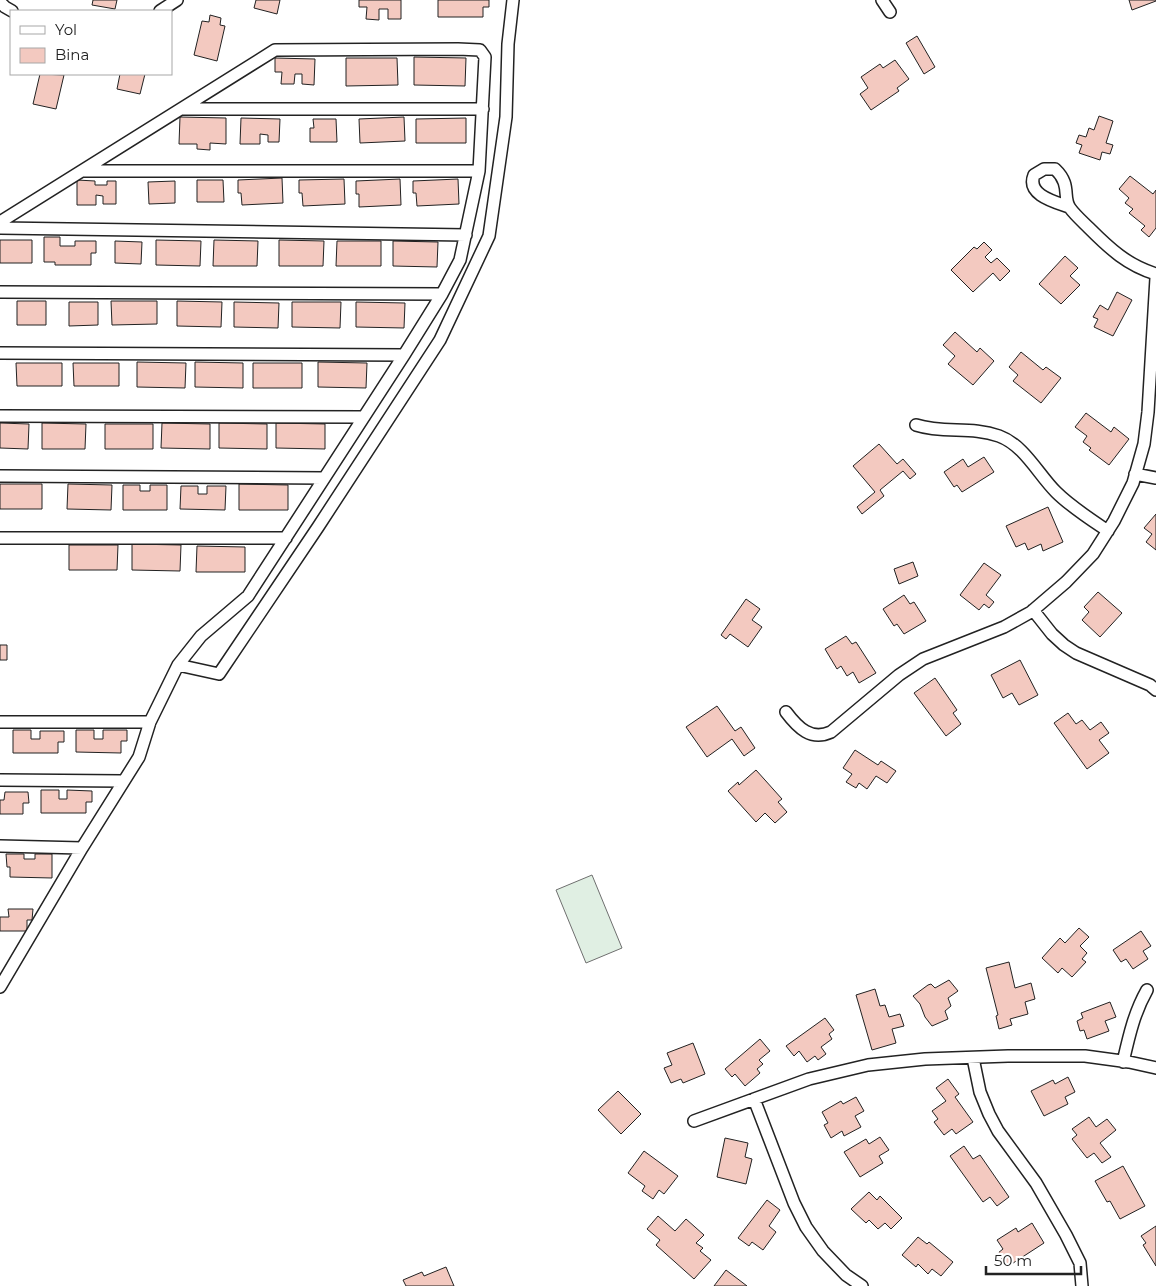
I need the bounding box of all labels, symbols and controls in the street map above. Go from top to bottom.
legend [10,10,172,75]
text: Yol [55,20,77,39]
text: Bina [55,45,89,64]
scale bar [986,1244,1081,1276]
text: 50 m [994,1251,1032,1270]

